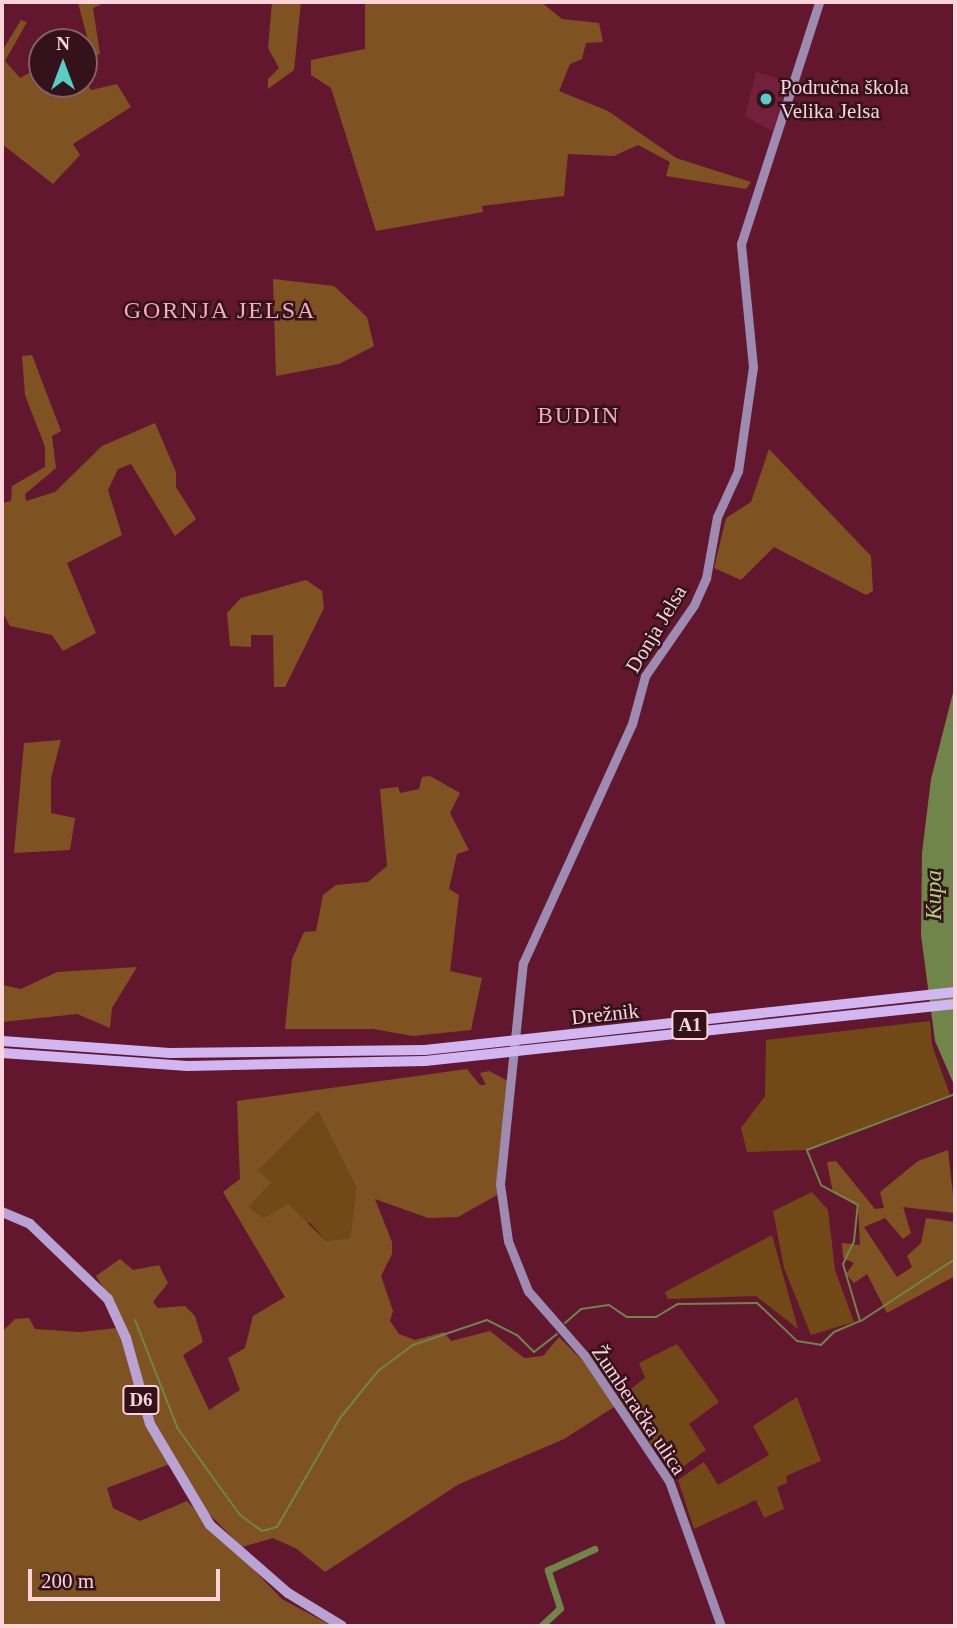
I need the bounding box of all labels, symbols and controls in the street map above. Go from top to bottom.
north arrow [28,28,98,98]
text: N [56,33,70,54]
place label: Područna škola Velika Jelsa [780,74,909,124]
marker: Područna škola Velika Jelsa [758,91,774,107]
district label: GORNJA JELSA [124,297,316,325]
district label: BUDIN [538,402,620,430]
street label: Donja Jelsa [620,581,692,677]
water label: Kupa [920,870,948,920]
street label: Drežnik [570,998,640,1030]
road number: A1 [671,1009,709,1040]
street label: Žumberačka ulica [586,1340,692,1480]
road number: D6 [122,1384,160,1416]
scale bar [32,1554,224,1598]
text: 200 m [41,1569,94,1593]

